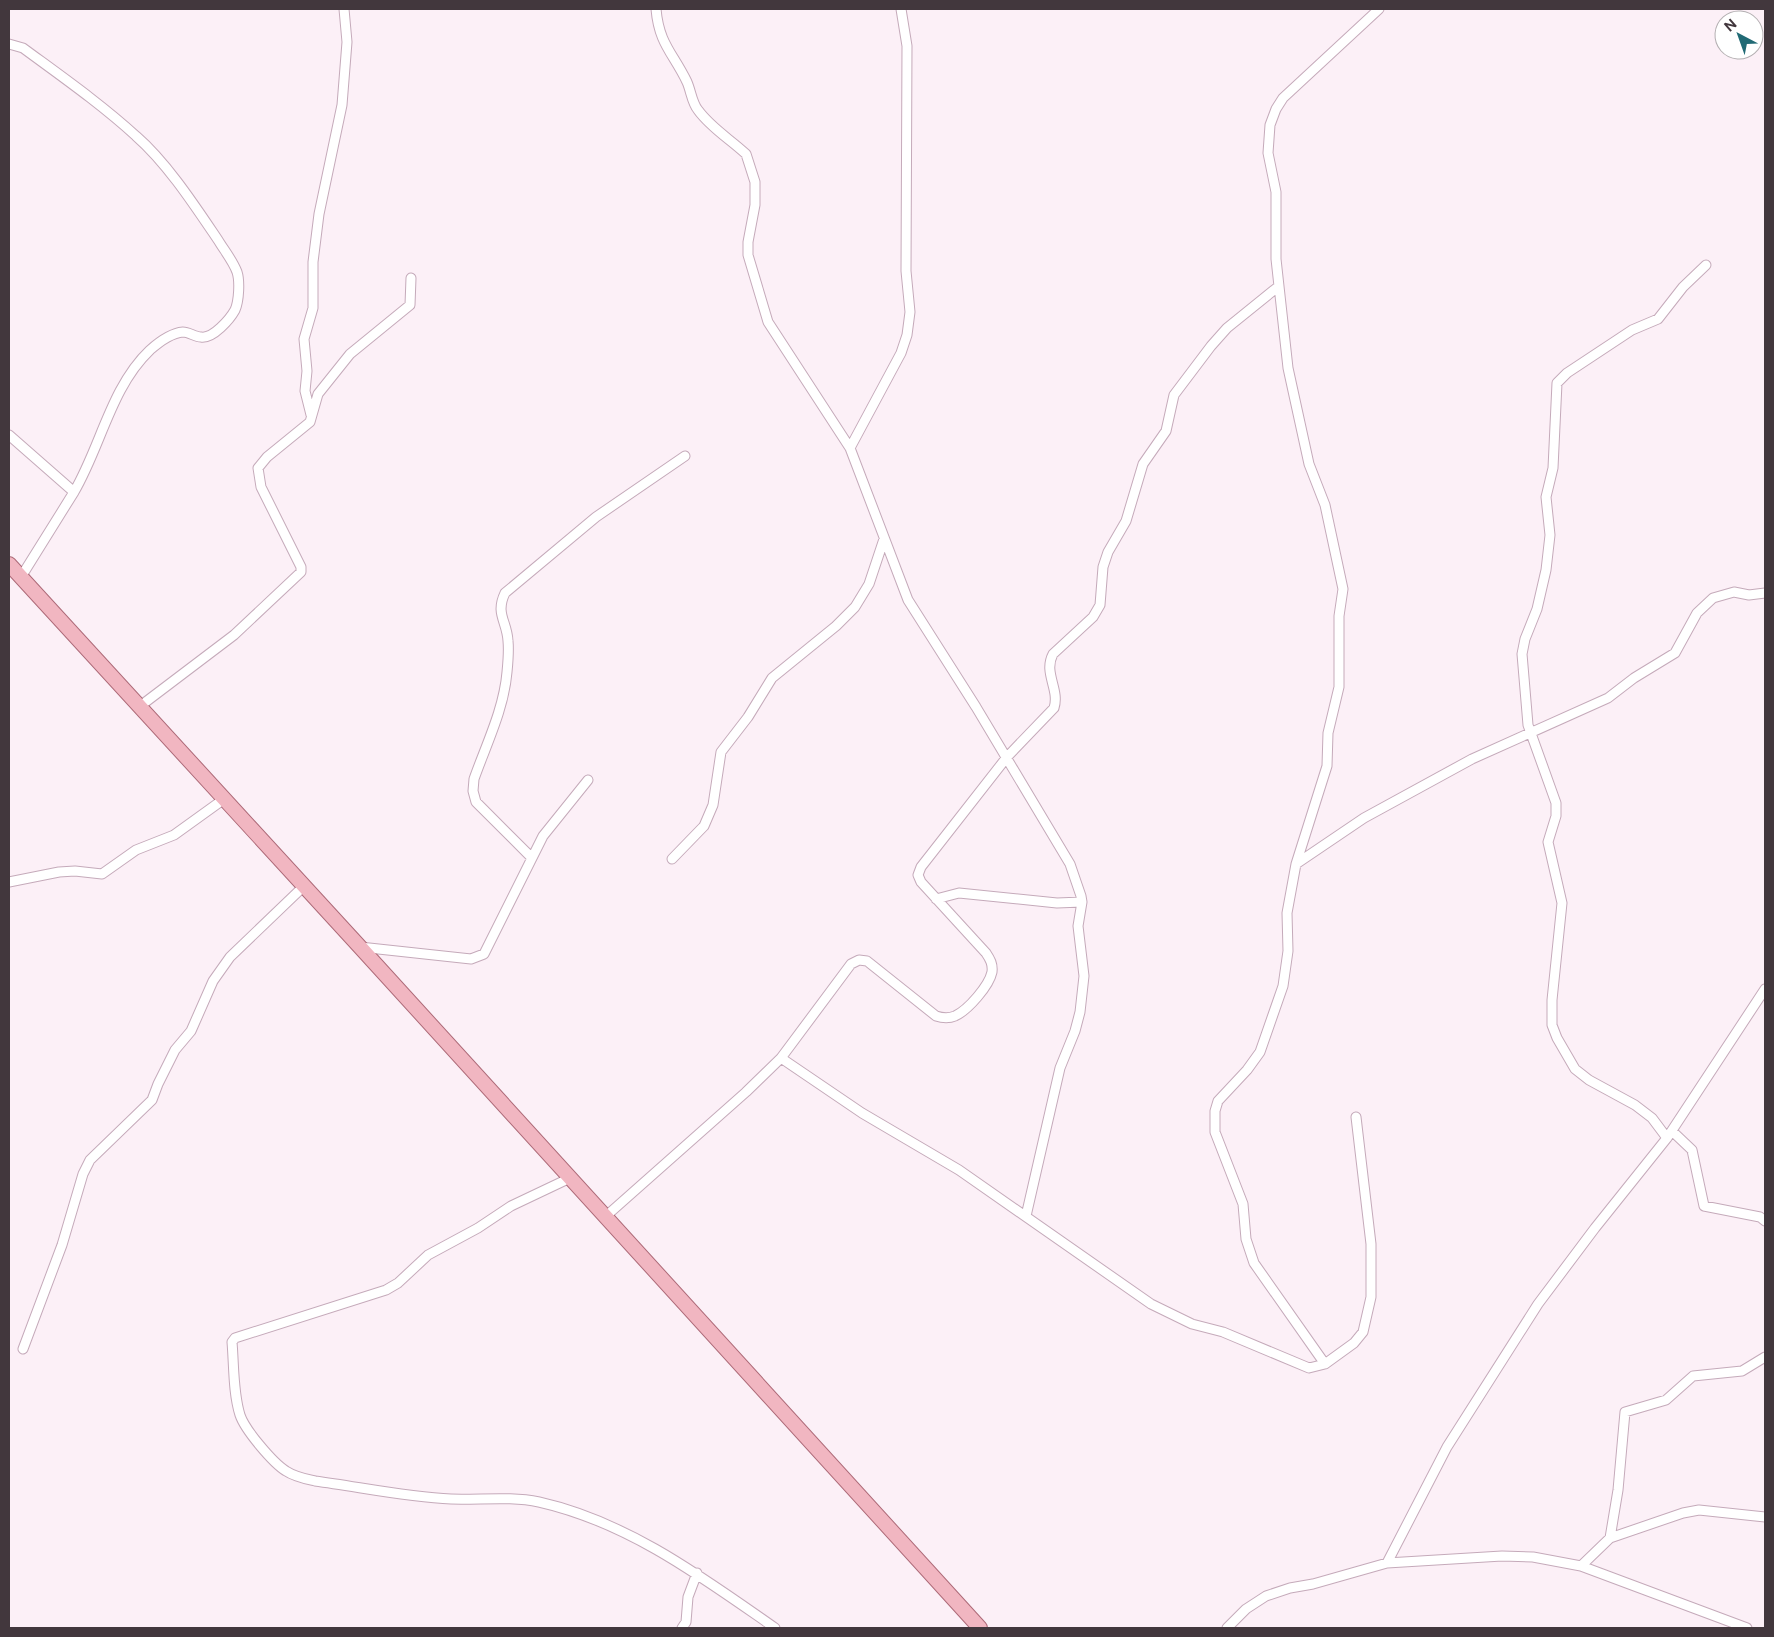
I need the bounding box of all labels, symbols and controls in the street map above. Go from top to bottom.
north arrow [1714,10,1764,60]
text: N [1721,16,1740,35]

